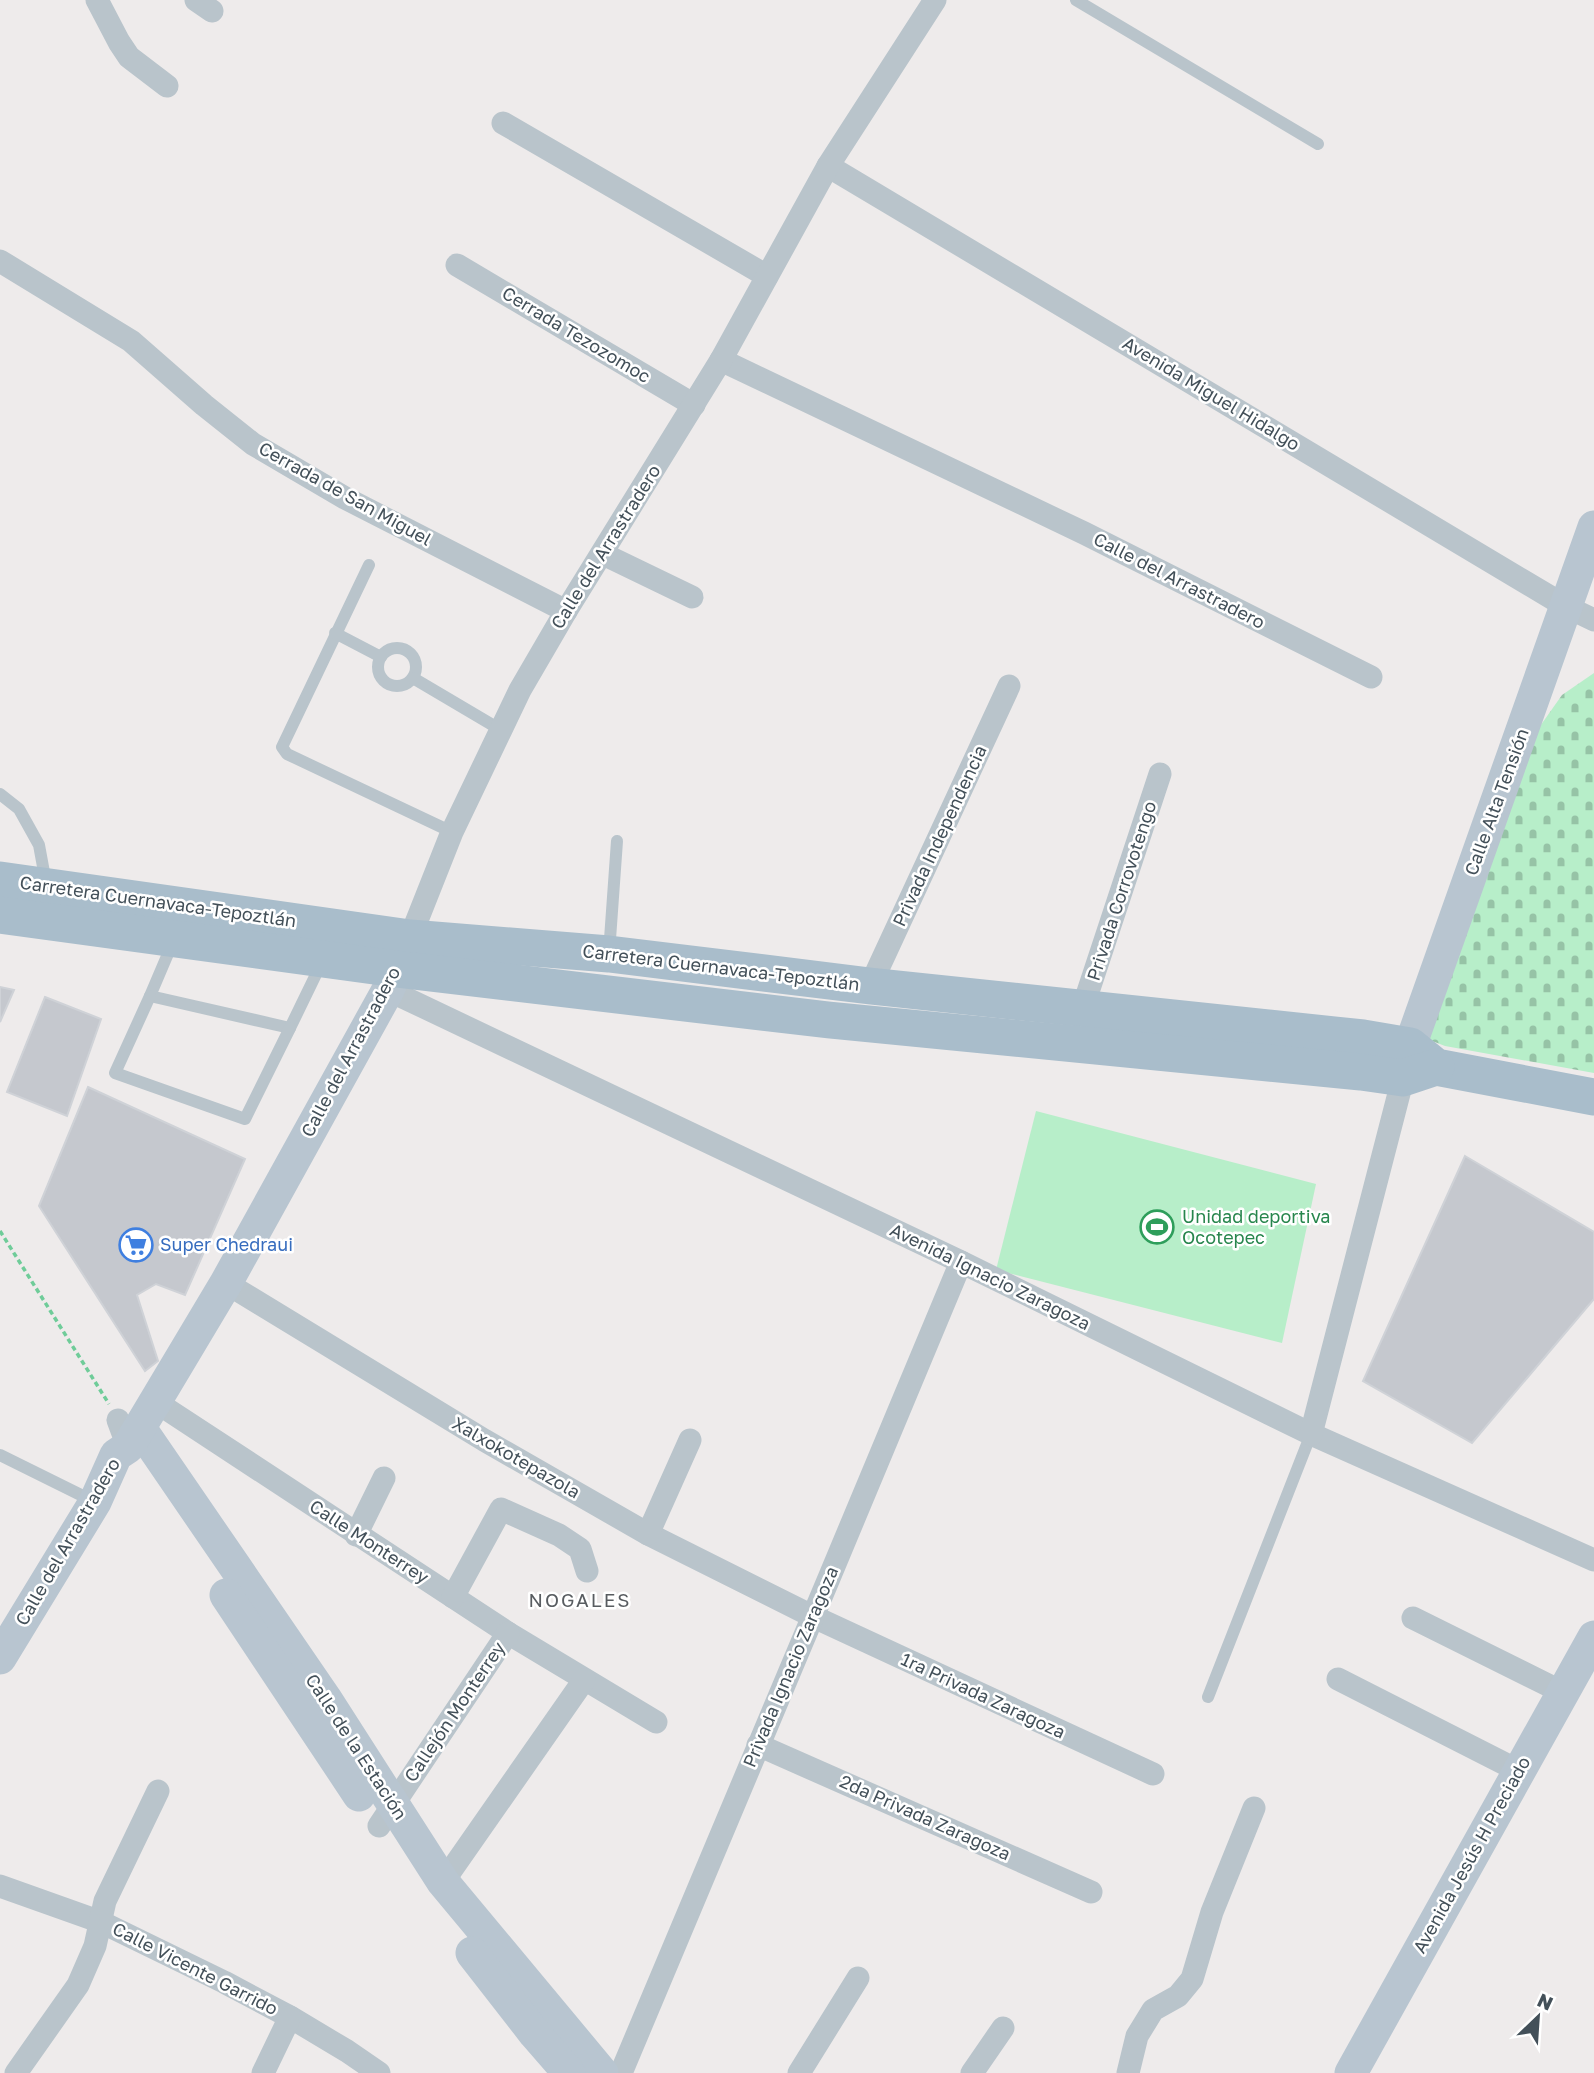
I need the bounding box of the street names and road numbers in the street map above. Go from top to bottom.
street label: Cerrada Tezozomoc [498,281,655,387]
street label: Avenida Miguel Hidalgo [1119,331,1304,455]
street label: Cerrada de San Miguel [255,436,436,550]
street label: Calle del Arrastradero [546,460,665,633]
street label: Calle del Arrastradero [1090,527,1269,633]
street label: Calle Alta Tensión [1459,725,1533,878]
street label: Privada Independencia [887,742,991,930]
street label: Privada Corrovotengo [1082,798,1160,983]
street label: Carretera Cuernavaca-Tepoztlán [19,871,298,931]
street label: Carretera Cuernavaca-Tepoztlán [581,939,861,995]
street label: Calle del Arrastradero [296,963,404,1140]
street label: Avenida Ignacio Zaragoza [887,1218,1094,1334]
street label: Xalxokotepazola [449,1412,584,1503]
street label: Calle del Arrastradero [10,1454,124,1629]
street label: Calle Monterrey [306,1494,433,1588]
street label: Privada Ignacio Zaragoza [738,1563,842,1770]
street label: Callejón Monterrey [399,1637,509,1786]
street label: 1ra Privada Zaragoza [898,1647,1069,1743]
street label: Calle de la Estación [301,1669,412,1824]
street label: Avenida Jesús H Preciado [1408,1752,1534,1957]
street label: 2da Privada Zaragoza [837,1770,1014,1865]
street label: Calle Vicente Garrido [109,1917,282,2019]

